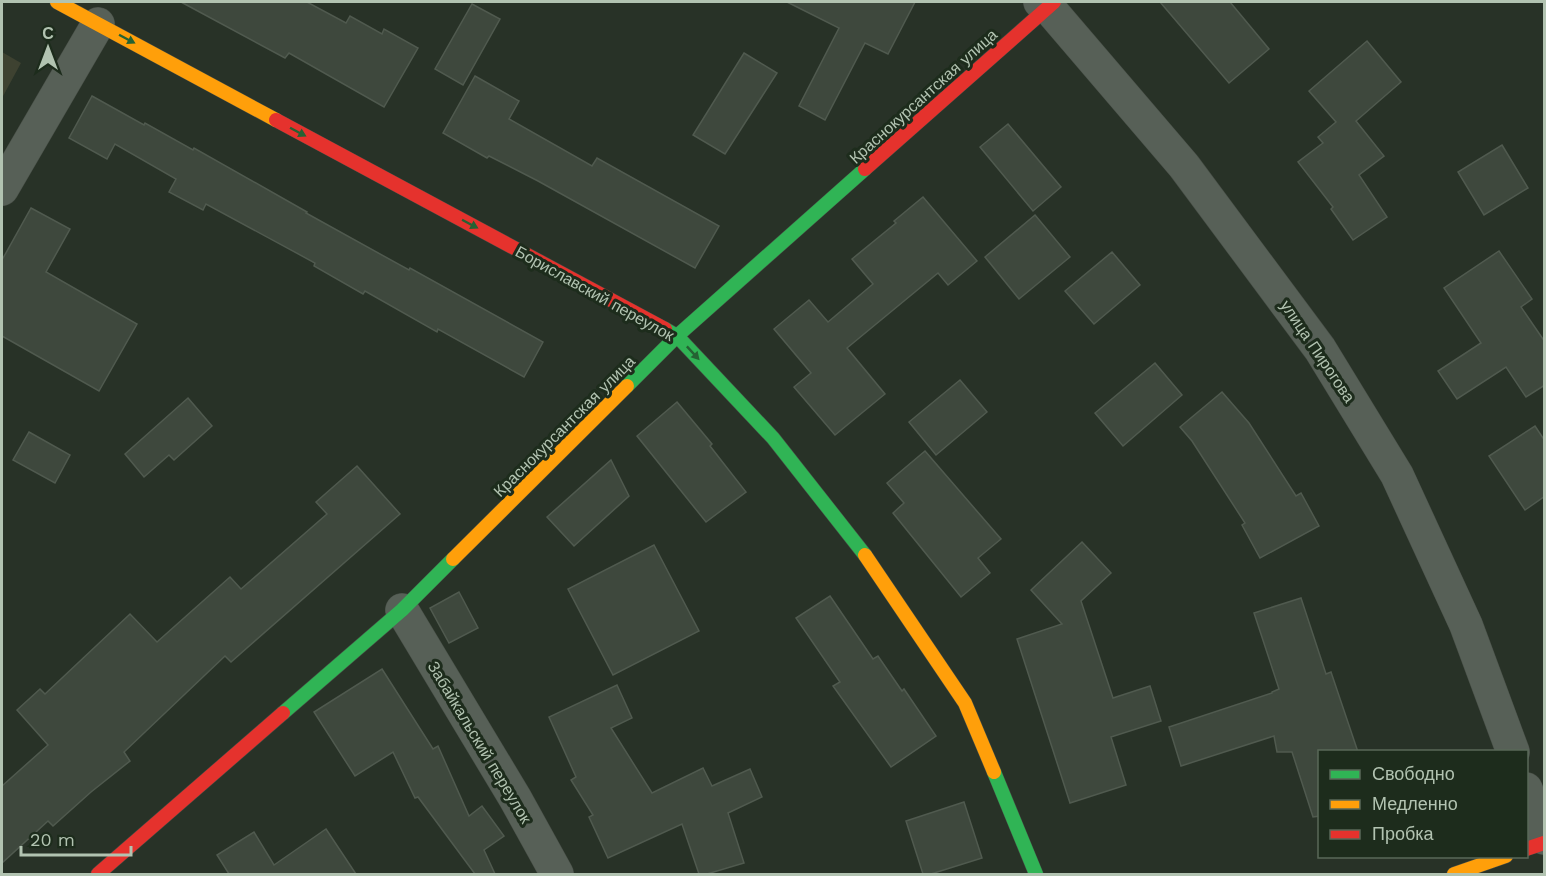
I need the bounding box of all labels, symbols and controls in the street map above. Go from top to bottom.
north arrow [18,18,78,78]
text: С [42,24,54,43]
street label: Краснокурсантская улица [846,25,1001,168]
one-way arrow [118,34,135,44]
one-way arrow [290,127,307,137]
one-way arrow [462,219,479,229]
street label: Бориславский переулок [512,242,678,345]
street label: улица Пирогова [1276,297,1359,406]
one-way arrow [685,345,699,359]
street label: Краснокурсантская улица [490,352,639,501]
street label: Забайкальский переулок [424,658,536,828]
legend [1318,750,1528,858]
text: Свободно [1372,763,1455,784]
text: Медленно [1372,793,1458,814]
scale bar [21,819,130,857]
text: Пробка [1372,823,1435,844]
text: 20 m [30,829,75,850]

